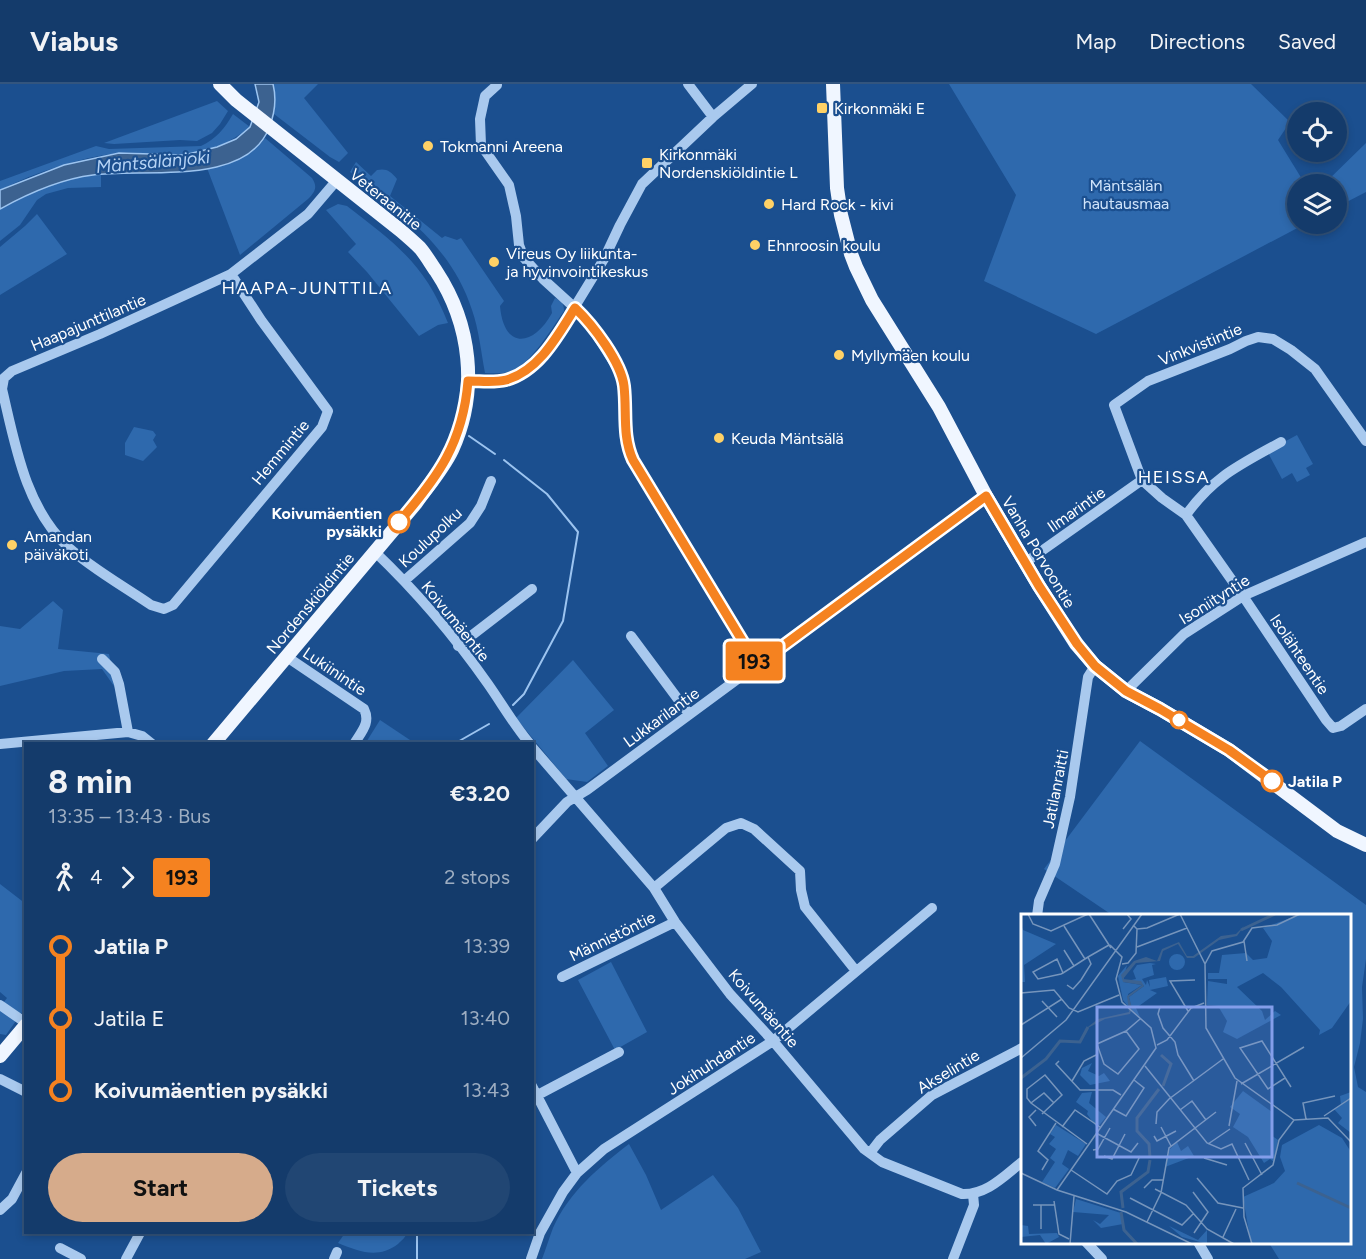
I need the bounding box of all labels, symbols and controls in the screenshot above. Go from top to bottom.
text: Viabus [30,24,118,58]
text: Map [1075,29,1116,54]
text: Directions [1149,29,1245,54]
text: Saved [1278,29,1336,54]
place label: Kirkonmäki E [834,99,925,118]
marker: Kirkonmäki E [815,101,829,115]
map controls [1287,102,1347,234]
button: locate [1287,102,1347,162]
place label: Tokmanni Areena [440,137,563,156]
marker: Tokmanni Areena [421,139,435,153]
place label: Kirkonmäki Nordenskiöldintie L [659,145,798,182]
water label: Mäntsälänjoki [95,146,212,178]
marker: Kirkonmäki Nordenskiöldintie L [640,156,654,170]
street label: Veteraanitie [346,165,426,234]
button: layers [1287,174,1347,234]
park label: Mäntsälän hautausmaa [1083,176,1169,213]
place label: Hard Rock - kivi [781,195,894,214]
marker: Hard Rock - kivi [762,197,776,211]
place label: Ehnroosin koulu [767,236,881,255]
marker: Ehnroosin koulu [748,238,762,252]
place label: Vireus Oy liikunta- ja hyvinvointikeskus [505,244,648,281]
marker: Vireus Oy liikunta- ja hyvinvointikeskus [487,255,501,269]
district label: HAAPA-JUNTTILA [221,277,393,299]
street label: Haapajunttilantie [28,290,149,355]
street label: Vinkvistintie [1156,319,1245,370]
place label: Myllymäen koulu [851,346,970,365]
marker: Myllymäen koulu [832,348,846,362]
street label: Hemmintie [248,416,313,489]
place label: Keuda Mäntsälä [731,429,844,448]
marker: Keuda Mäntsälä [712,431,726,445]
district label: HEISSA [1138,466,1210,488]
street label: Ilmarintie [1044,483,1109,536]
street label: Vanha Porvoontie [998,493,1079,612]
street label: Koulupolku [395,503,466,571]
place label: Koivumäentien pysäkki [271,504,382,541]
marker: Koivumäentien pysäkki [388,511,410,533]
place label: Amandan päiväkoti [24,527,92,564]
marker: Amandan päiväkoti [5,538,19,552]
street label: Nordenskiöldintie [262,549,358,658]
street label: Isoniityntie [1176,570,1253,628]
street label: Koivumäentie [417,577,494,665]
street label: Isolähteentie [1266,611,1333,698]
line badge: 193 [720,642,789,680]
street label: Lukiinintie [299,643,370,700]
text: 193 [738,649,770,674]
street label: Lukkarilantie [620,683,703,751]
unlabelled marker [1170,711,1188,729]
street label: Jatilanraitti [1039,748,1072,830]
text: 8 min [48,762,132,801]
marker: Jatila P [1261,770,1283,792]
place label: Jatila P [1288,772,1342,791]
text: €3.20 [450,780,510,807]
text: 13:35 – 13:43 · Bus [48,804,211,828]
icon: walk [48,861,81,894]
icon: forward [111,861,144,894]
text: 4 [90,865,102,889]
text: 193 [165,865,198,890]
text: 2 stops [444,865,510,889]
street label: Männistöntie [566,907,659,965]
inset map [1021,914,1351,1244]
text: Jatila P [94,933,168,960]
text: 13:39 [464,934,510,958]
street label: Koivumäentie [724,965,803,1052]
text: Jatila E [94,1005,165,1032]
text: 13:40 [461,1006,510,1030]
street label: Jokihuhdantie [664,1028,759,1099]
street label: Akselintie [914,1045,983,1097]
text: Koivumäentien pysäkki [94,1077,328,1104]
text: 13:43 [463,1078,510,1102]
button: Start [48,1153,273,1222]
button: Tickets [285,1153,510,1222]

